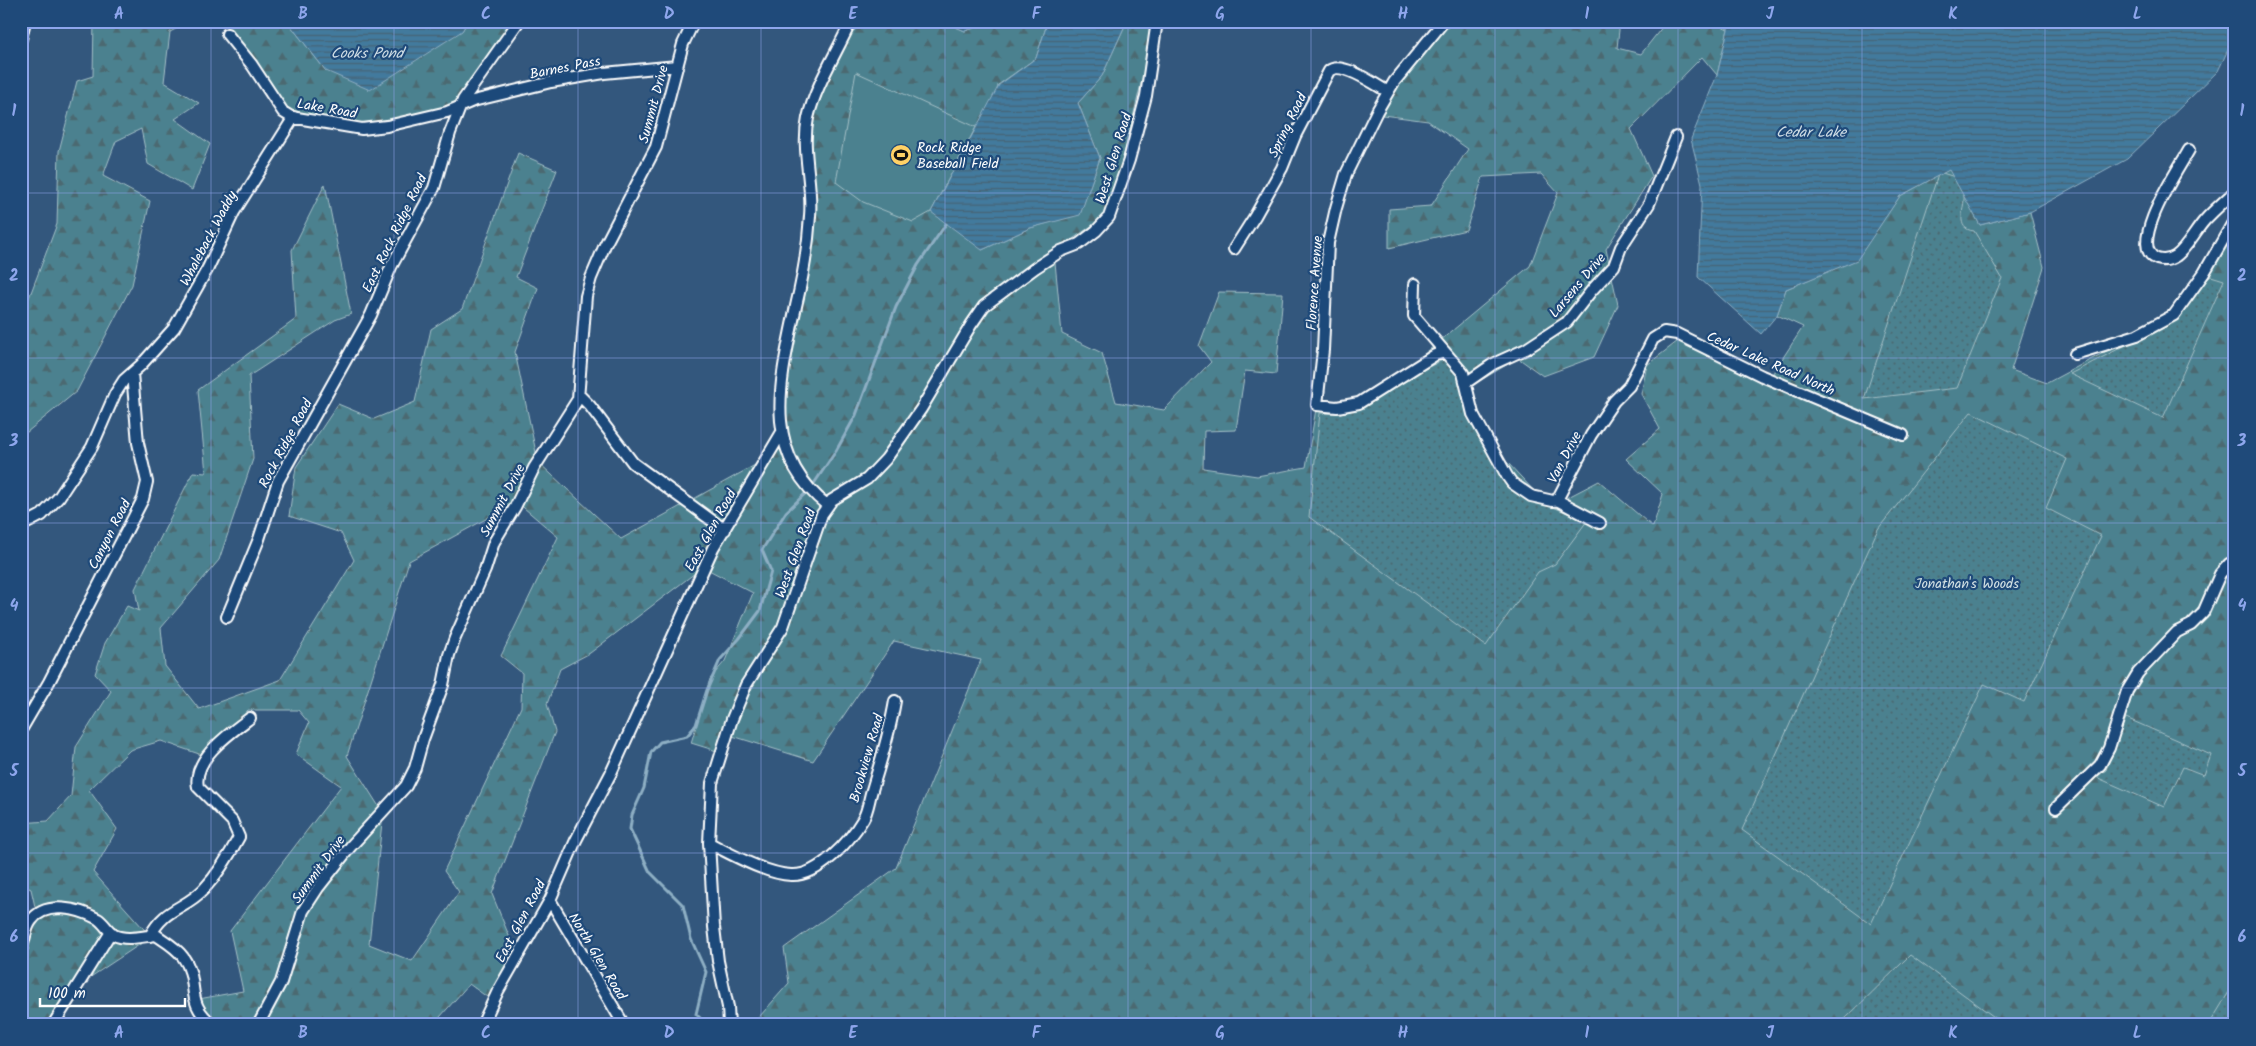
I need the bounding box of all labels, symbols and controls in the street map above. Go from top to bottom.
text: A [114,2,124,27]
text: B [298,2,308,27]
text: C [481,2,491,27]
text: D [664,2,675,27]
text: E [849,2,859,27]
text: F [1032,2,1042,27]
text: G [1215,2,1225,27]
text: H [1398,2,1408,27]
text: I [1585,2,1590,27]
text: J [1766,2,1775,27]
text: K [1948,2,1958,27]
text: L [2133,2,2141,27]
water label: Cooks Pond [331,42,407,66]
street label: Barnes Pass [528,50,602,86]
street label: Summit Drive [633,62,675,146]
street label: Spring Road [1263,88,1314,162]
street label: Lake Road [295,93,360,125]
text: 1 [12,99,17,124]
text: 1 [2240,99,2245,124]
street label: West Glen Road [1090,109,1138,206]
water label: Cedar Lake [1776,121,1847,145]
place label: Rock Ridge Baseball Field [917,137,1000,175]
sports icon: Rock Ridge Baseball Field [889,143,913,167]
street label: East Rock Ridge Road [357,169,434,297]
street label: Whaleback Waddy [174,187,243,290]
street label: Florence Avenue [1301,234,1329,331]
street label: Larsens Drive [1544,248,1612,323]
text: 2 [9,264,19,289]
text: 2 [2237,264,2247,289]
street label: Cedar Lake Road North [1703,326,1838,402]
street label: Rock Ridge Road [253,394,319,492]
street label: Van Drive [1542,427,1588,487]
text: 3 [9,429,19,454]
text: 3 [2237,429,2247,454]
street label: Summit Drive [474,459,532,541]
street label: East Glen Road [679,484,743,576]
street label: Canyon Road [83,494,138,574]
street label: West Glen Road [770,505,823,601]
park label: Jonathan's Woods [1915,573,2019,595]
text: 4 [10,594,19,619]
text: 4 [2238,594,2247,619]
street label: Brookview Road [844,710,890,805]
text: 5 [9,759,20,784]
text: 5 [2237,759,2248,784]
street label: Summit Drive [286,830,352,908]
street label: East Glen Road [490,875,552,967]
street label: North Glen Road [562,909,632,1005]
text: 6 [10,925,19,950]
text: 6 [2238,925,2247,950]
scale bar [40,976,185,1008]
text: 100 m [48,982,86,1006]
text: A [114,1021,124,1046]
text: B [298,1021,308,1046]
text: C [481,1021,491,1046]
text: D [664,1021,675,1046]
text: E [849,1021,859,1046]
text: F [1032,1021,1042,1046]
text: G [1215,1021,1225,1046]
text: H [1398,1021,1408,1046]
text: I [1585,1021,1590,1046]
text: J [1766,1021,1775,1046]
text: K [1948,1021,1958,1046]
text: L [2133,1021,2141,1046]

